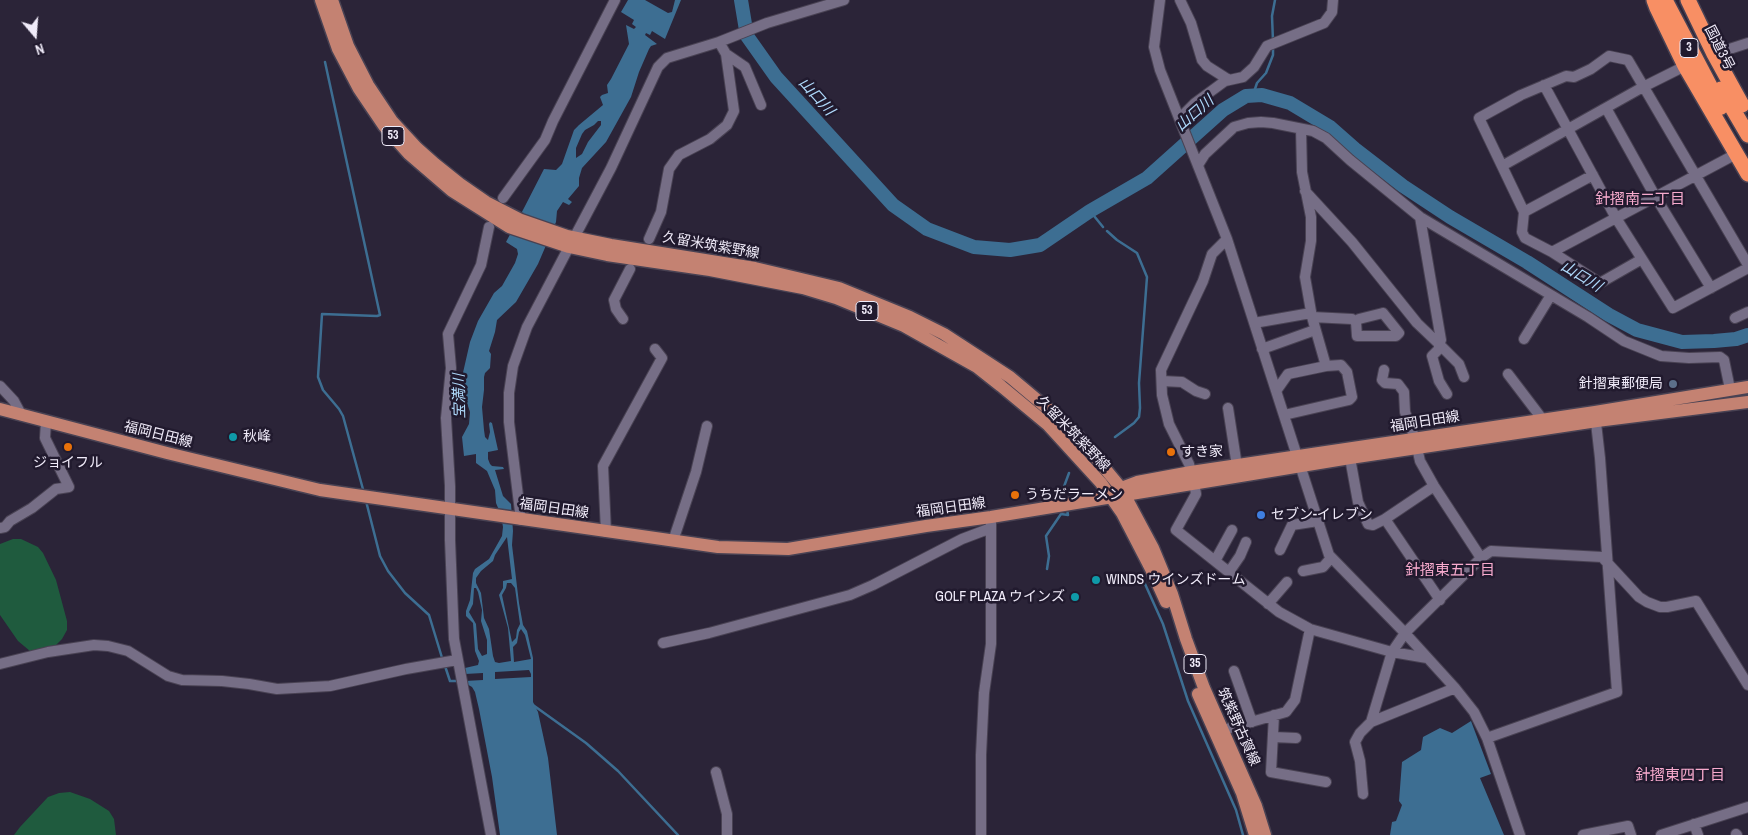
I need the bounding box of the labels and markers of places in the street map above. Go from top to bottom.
place label: 針摺東郵便局 [1579,376,1663,392]
marker: 針摺東郵便局 [1667,378,1679,390]
place label: 秋峰 [243,429,271,445]
marker: 秋峰 [227,431,239,443]
marker: ジョイフル [62,441,74,453]
place label: すき家 [1181,444,1223,460]
marker: すき家 [1165,446,1177,458]
place label: ジョイフル [33,455,103,471]
place label: うちだラーメン [1025,487,1123,503]
marker: うちだラーメン [1009,489,1021,501]
place label: セブン-イレブン [1271,507,1373,523]
marker: セブン-イレブン [1255,509,1267,521]
place label: WINDS ウインズドーム [1106,572,1245,588]
marker: WINDS ウインズドーム [1090,574,1102,586]
place label: GOLF PLAZA ウインズ [935,589,1065,605]
marker: GOLF PLAZA ウインズ [1069,591,1081,603]

